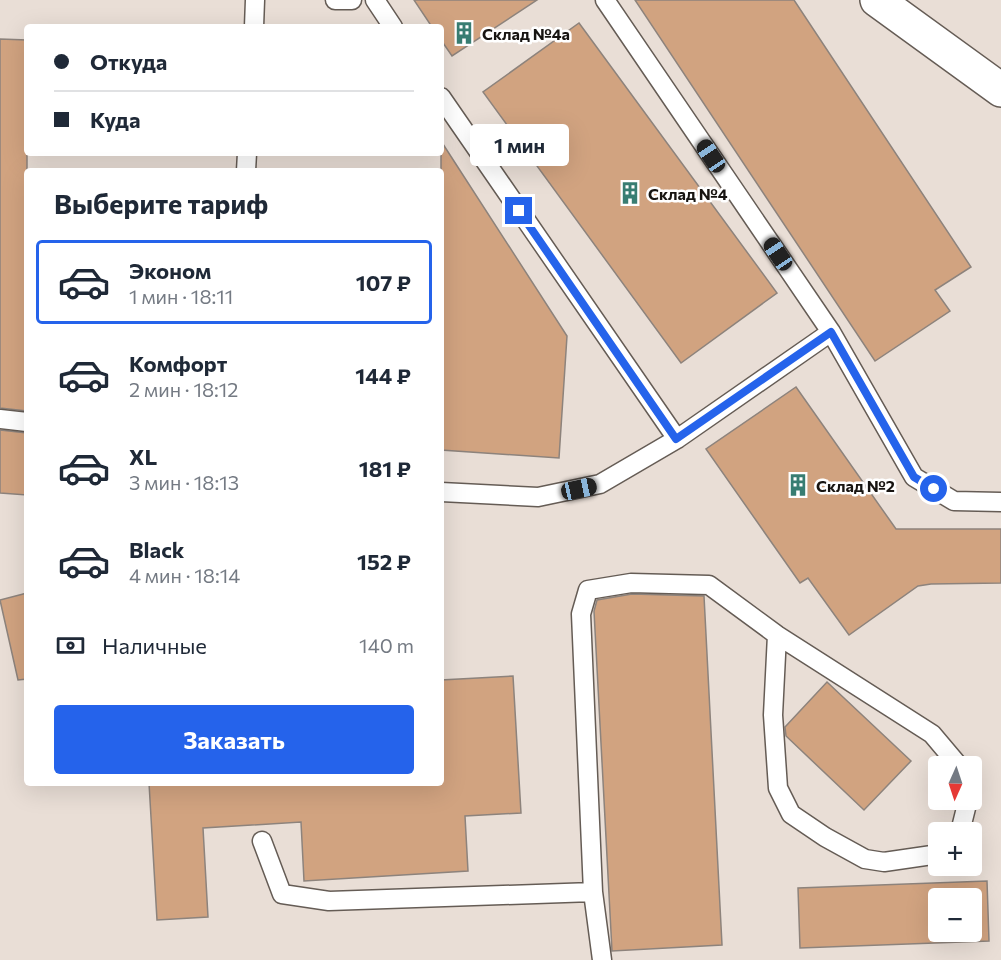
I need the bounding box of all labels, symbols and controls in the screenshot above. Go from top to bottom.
building icon: Склад №4а [451,20,477,46]
place label: Склад №4а [482,24,570,43]
text: Откуда [90,48,167,75]
text: Куда [90,106,140,133]
callout: 1 мин [470,124,568,166]
text: 1 мин [494,133,545,157]
car [693,136,729,176]
building icon: Склад №4 [617,180,643,206]
place label: Склад №4 [648,184,728,203]
text: Выберите тариф [54,187,268,220]
route end [505,197,532,224]
car [760,234,796,274]
icon: car [57,255,111,309]
text: Эконом [129,257,211,284]
text: 107 ₽ [356,269,411,296]
text: 1 мин · 18:11 [129,284,233,308]
icon: car [57,348,111,402]
text: Комфорт [129,350,227,377]
text: 144 ₽ [355,362,411,389]
text: 2 мин · 18:12 [129,377,238,401]
icon: car [57,441,111,495]
text: XL [129,443,157,470]
text: 181 ₽ [359,455,411,482]
text: 3 мин · 18:13 [129,470,239,494]
building icon: Склад №2 [785,472,811,498]
route start [920,475,947,502]
car [560,476,598,502]
place label: Склад №2 [816,476,895,495]
icon: car [57,534,111,588]
text: Black [129,536,184,563]
text: 152 ₽ [357,548,411,575]
text: 4 мин · 18:14 [129,563,240,587]
icon: cash [54,629,87,662]
text: Наличные [102,632,207,659]
text: 140 m [359,633,414,657]
button: Заказать [54,705,414,774]
north arrow [928,756,982,810]
map controls [928,756,982,942]
button: + [928,822,982,876]
button: − [928,888,982,942]

